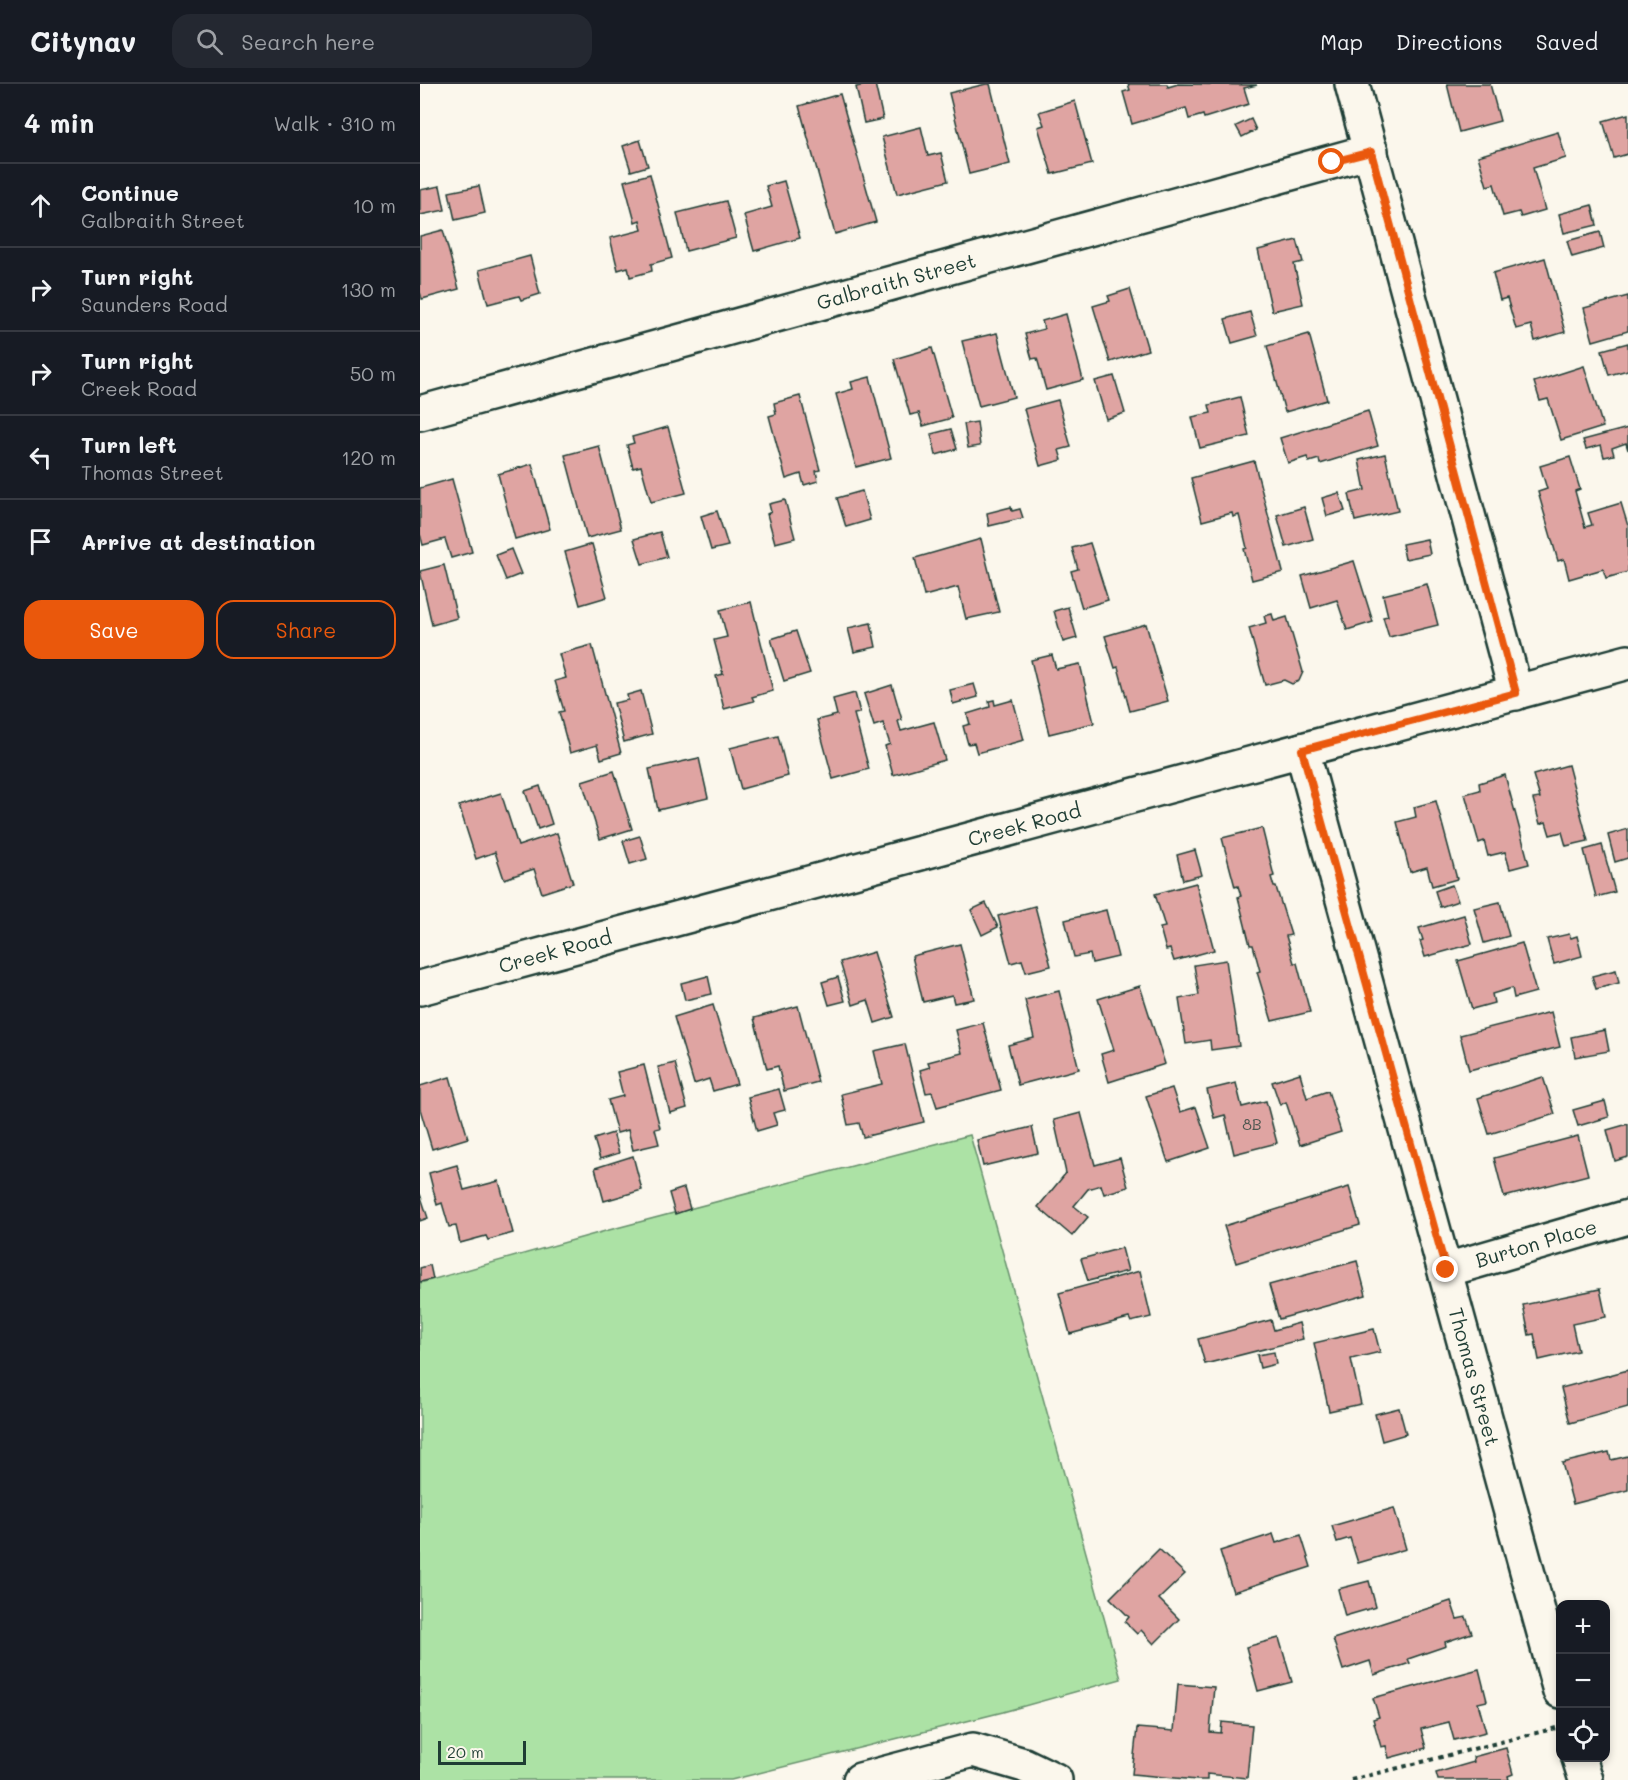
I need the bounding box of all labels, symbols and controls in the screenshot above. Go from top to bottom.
search box [172,14,592,68]
text: Citynav [30,23,136,59]
icon: search [193,25,226,58]
text: Search here [241,27,375,56]
text: Map [1320,28,1363,55]
text: Directions [1396,28,1503,55]
text: Saved [1536,28,1598,55]
text: 4 min [24,106,94,140]
text: Walk · 310 m [273,110,396,136]
route start [1318,148,1344,174]
text: Continue [81,178,179,207]
icon: ahead [24,189,57,222]
text: 10 m [352,192,396,218]
text: Galbraith Street [81,207,245,233]
street label: Galbraith Street [814,247,978,315]
text: Turn right [81,262,193,291]
icon: right [24,273,57,306]
text: 130 m [341,276,396,302]
text: Saunders Road [81,291,228,317]
text: Turn right [81,346,193,375]
icon: right [24,357,57,390]
text: 50 m [350,360,396,386]
text: Creek Road [81,375,197,401]
text: Turn left [81,430,177,459]
icon: left [24,441,57,474]
text: 120 m [341,444,396,470]
text: Thomas Street [81,459,223,485]
icon: arrive [24,525,57,558]
text: Arrive at destination [81,527,316,556]
button: Save [24,600,204,659]
button: Share [216,600,396,659]
street label: Creek Road [965,796,1084,852]
street label: Creek Road [496,923,614,978]
house number: 8B [1242,1113,1262,1134]
street label: Burton Place [1472,1213,1600,1273]
route end [1432,1256,1458,1282]
street label: Thomas Street [1443,1304,1506,1449]
map controls [1556,1600,1610,1762]
button: + [1556,1600,1610,1654]
button: − [1556,1654,1610,1708]
button: locate [1556,1708,1610,1762]
scale bar [438,1738,526,1766]
text: 20 m [447,1741,484,1762]

